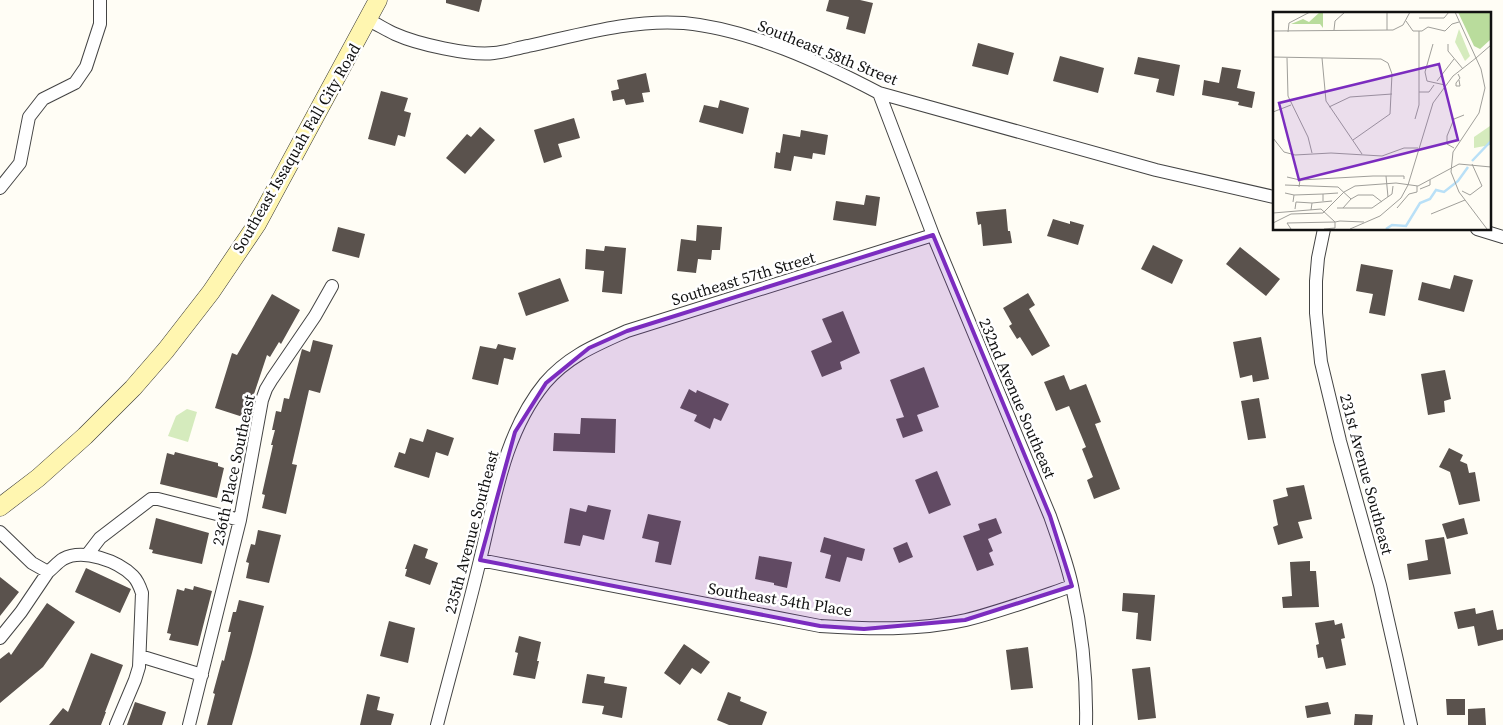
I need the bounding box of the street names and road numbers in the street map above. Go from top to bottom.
street label: Southeast 58th Street [755,14,902,90]
street label: Southeast Issaquah Fall City Road [227,39,365,257]
street label: Southeast 57th Street [669,245,818,310]
street label: 232nd Avenue Southeast [974,315,1062,482]
street label: 231st Avenue Southeast [1335,391,1399,557]
street label: 236th Place Southeast [206,392,260,547]
street label: 235th Avenue Southeast [439,447,504,616]
street label: Southeast 54th Place [706,577,854,621]

